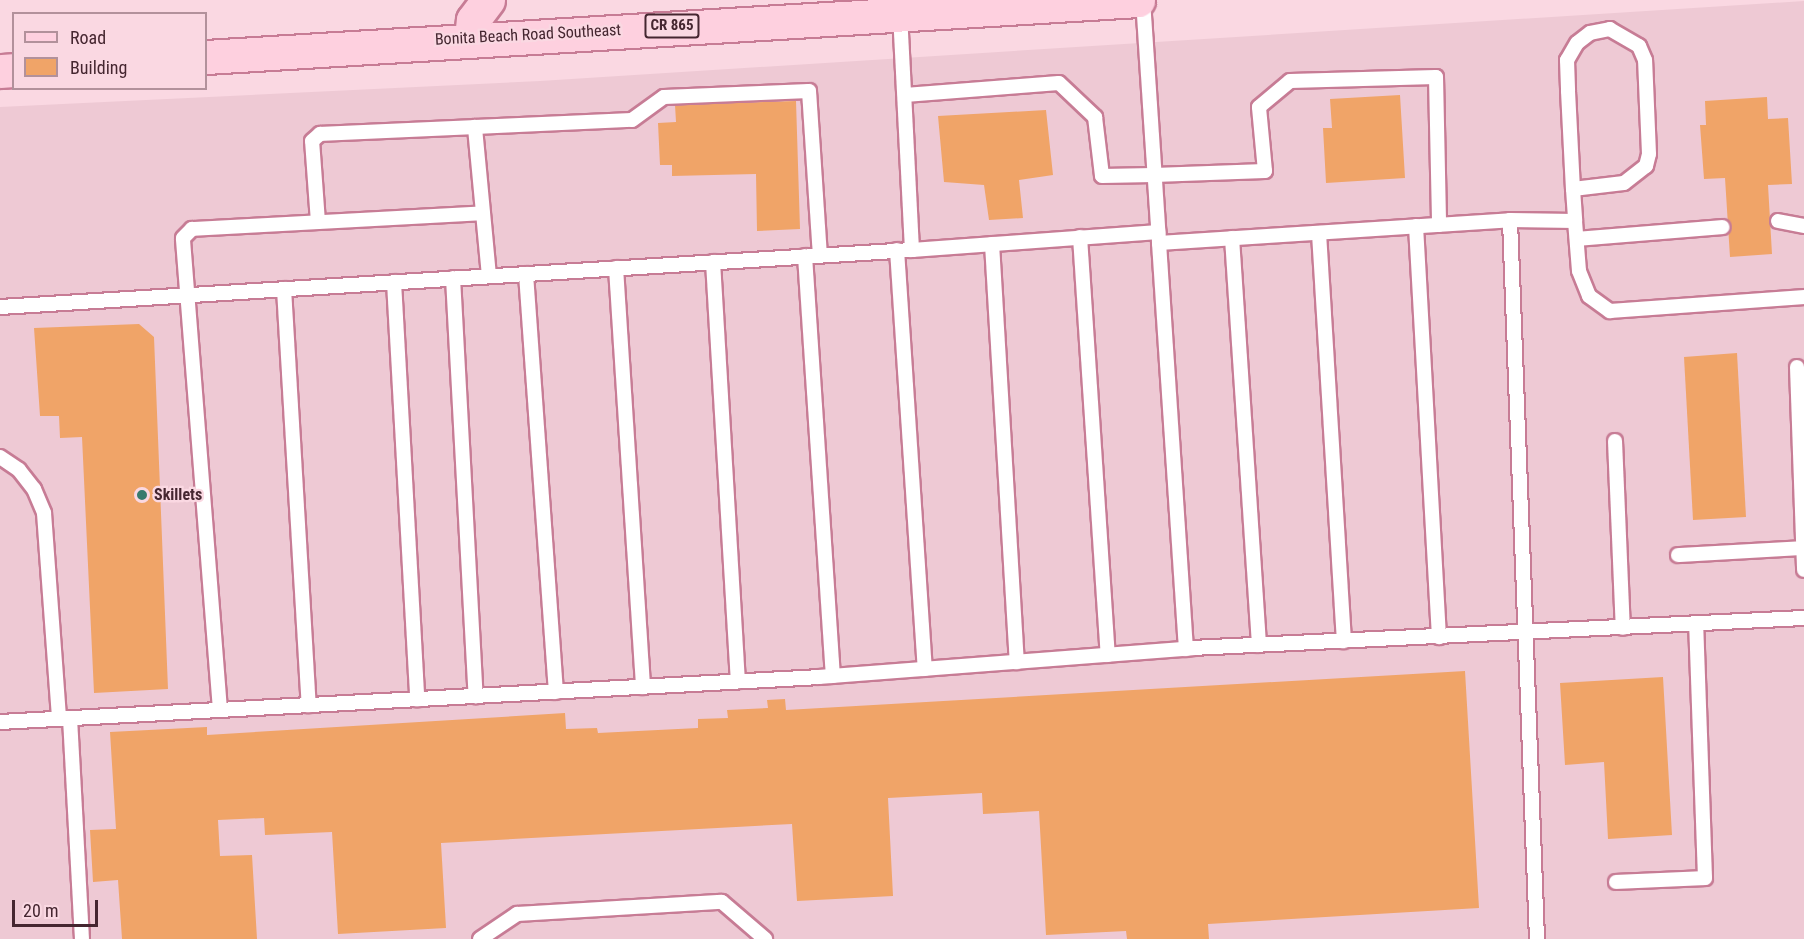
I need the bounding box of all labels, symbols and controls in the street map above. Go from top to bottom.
legend [12,12,207,90]
road number: CR 865 [644,14,700,38]
street label: Bonita Beach Road Southeast [434,21,622,49]
text: Road [70,27,106,48]
text: Building [70,57,127,78]
place label: Skillets [154,485,202,505]
marker: Skillets [135,488,149,502]
scale bar [15,888,100,926]
text: 20 m [23,900,58,921]

